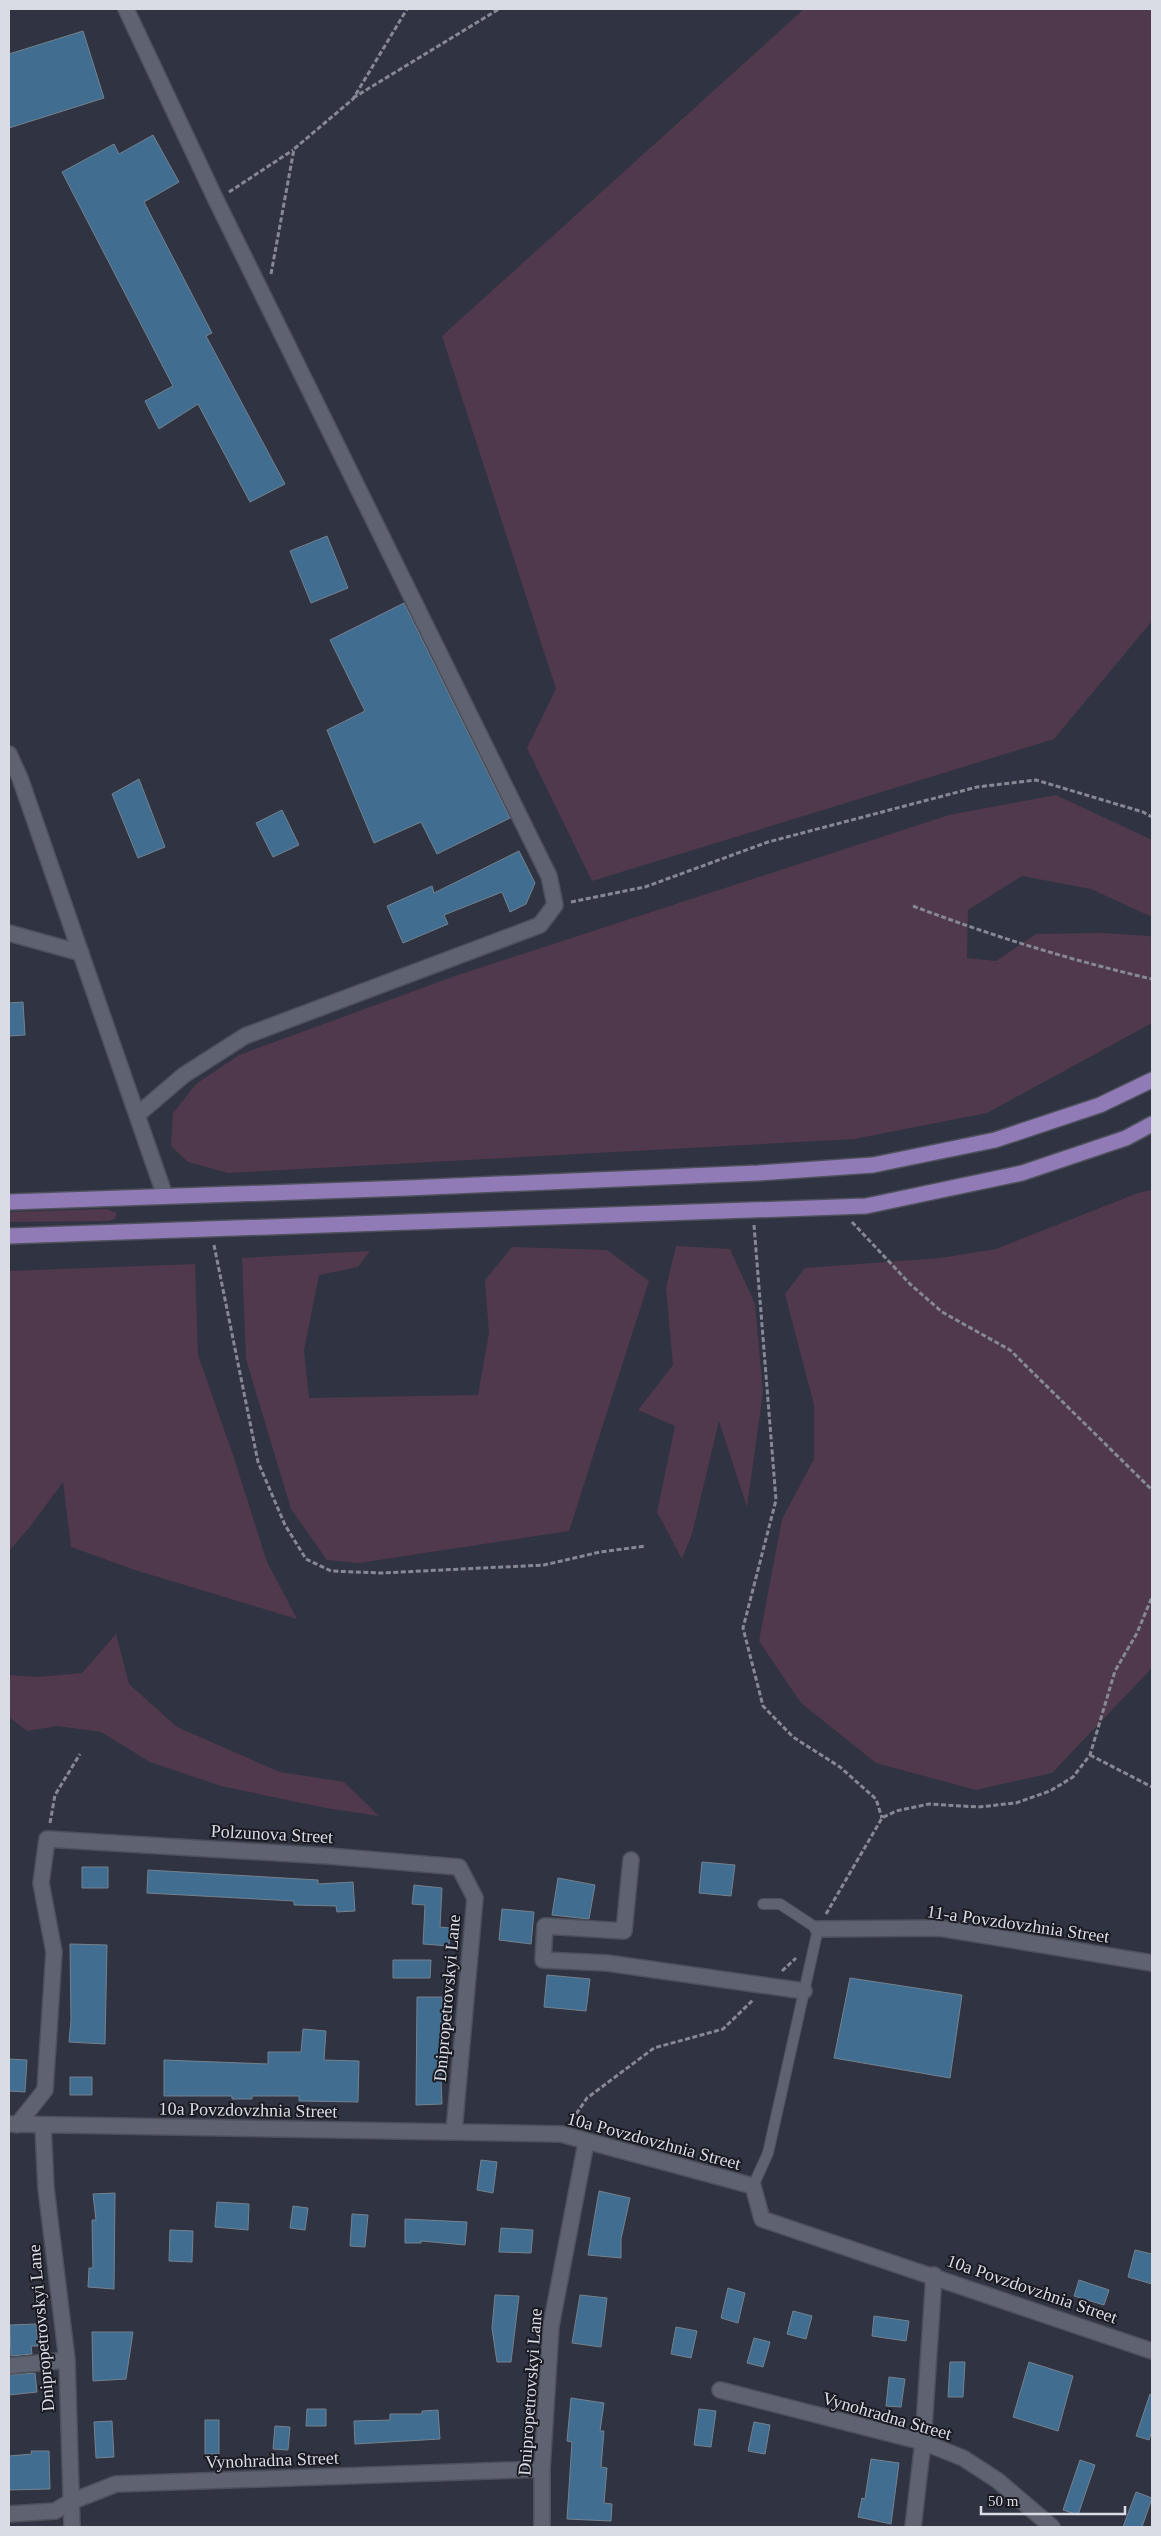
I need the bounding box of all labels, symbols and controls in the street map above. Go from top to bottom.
street label: Polzunova Street [210,1821,334,1847]
street label: 11-a Povzdovzhnia Street [925,1901,1111,1947]
street label: Dnipropetrovskyi Lane [430,1914,464,2082]
street label: 10a Povzdovzhnia Street [158,2098,338,2122]
street label: 10a Povzdovzhnia Street [565,2108,743,2174]
street label: Dnipropetrovskyi Lane [24,2244,58,2412]
street label: 10a Povzdovzhnia Street [944,2250,1120,2328]
street label: Dnipropetrovskyi Lane [514,2308,546,2476]
street label: Vynohradna Street [820,2388,954,2444]
street label: Vynohradna Street [205,2448,339,2472]
scale bar [981,2484,1125,2516]
text: 50 m [988,2493,1019,2509]

